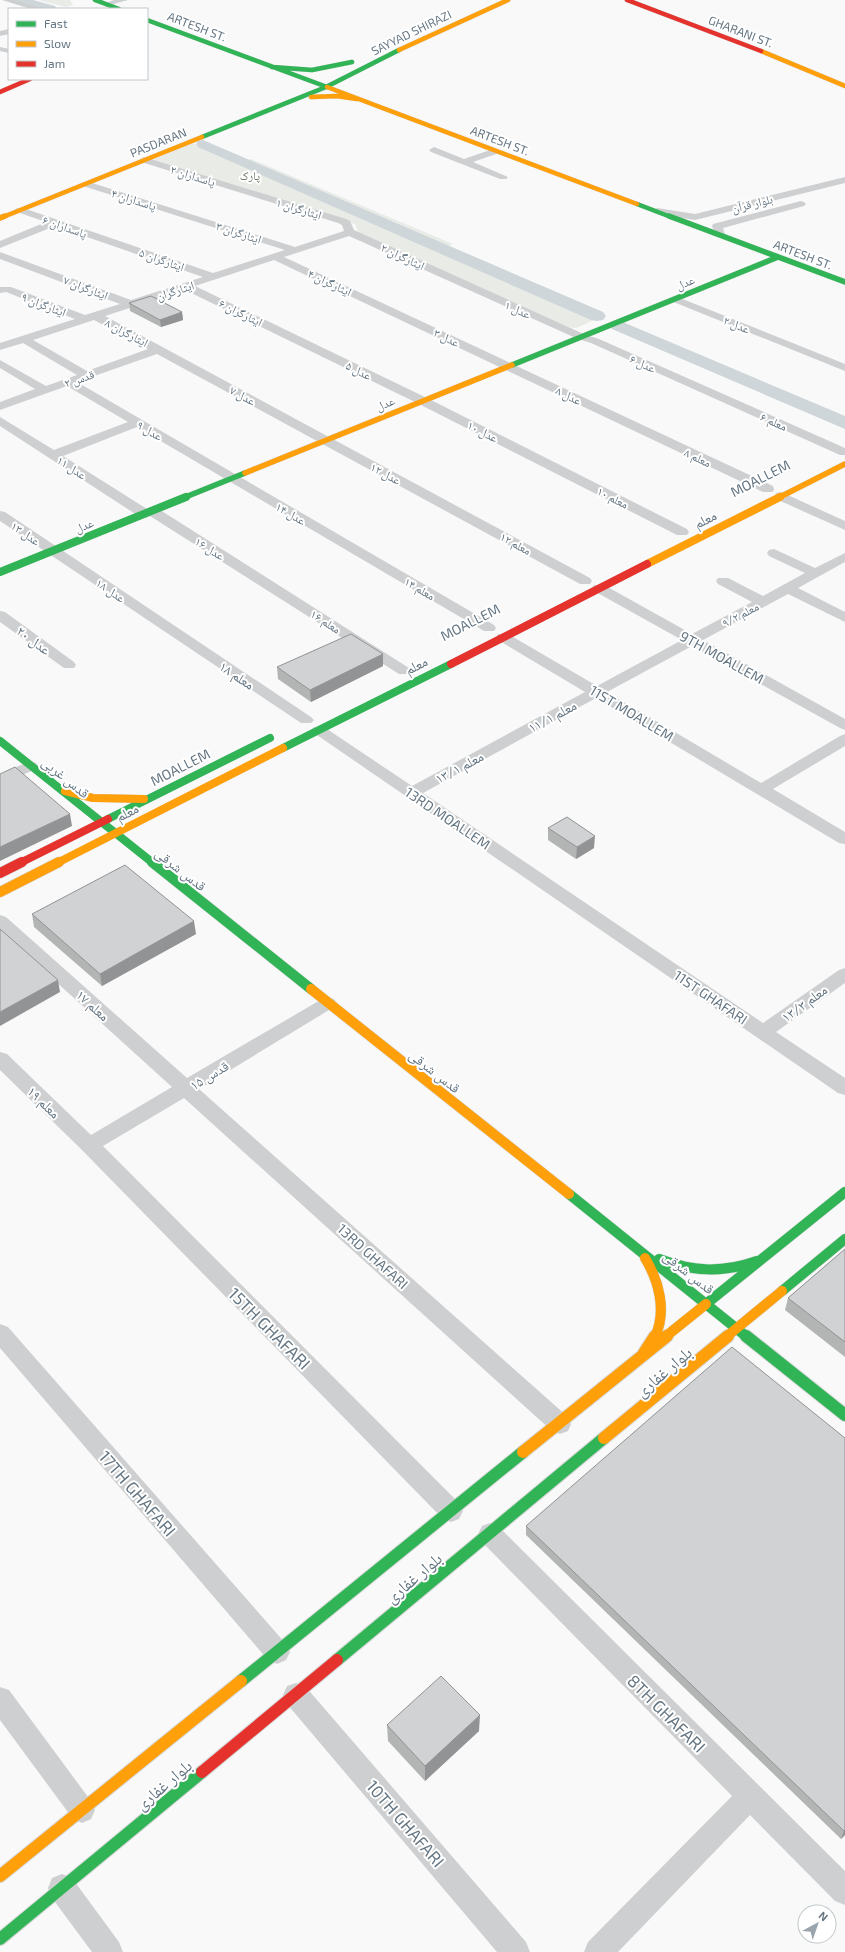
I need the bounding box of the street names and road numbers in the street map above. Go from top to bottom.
street label: SAYYAD SHIRAZI [369,7,453,57]
street label: ARTESH ST. [166,8,228,44]
street label: GHARANI ST. [707,12,775,50]
street label: ARTESH ST. [469,122,531,158]
street label: PASDARAN [128,124,188,160]
street label: پاسداران ۲ [169,162,218,190]
street label: پاسداران ۴ [110,186,159,214]
street label: بلوار قرآن [730,191,774,216]
street label: ایثارگران ۱ [274,194,324,223]
street label: پاسداران ۶ [41,212,90,241]
street label: ایثارگران ۳ [214,218,264,247]
street label: ARTESH ST. [772,236,834,272]
street label: ایثارگران ۲ [378,240,427,273]
street label: ایثارگران ۵ [137,245,187,274]
street label: ایثارگران ۴ [305,266,354,299]
street label: ایثارگران ۷ [61,272,110,303]
street label: عدل [674,272,697,293]
street label: ایثارگران [154,277,196,304]
street label: ایثارگران ۹ [19,289,68,320]
street label: ایثارگران ۶ [216,295,265,330]
street label: عدل ۱ [502,297,533,322]
street label: عدل ۲ [722,312,752,336]
street label: ایثارگران ۸ [103,315,151,350]
street label: عدل ۳ [431,325,462,350]
street label: عدل ۶ [627,351,658,376]
street label: عدل ۵ [343,358,374,383]
street label: قدس ۲ [62,366,96,391]
street label: عدل ۷ [227,382,258,408]
street label: عدل ۸ [553,383,584,408]
street label: عدل [374,393,397,414]
street label: معلم ۶ [758,409,790,435]
street label: عدل ۹ [134,417,165,444]
street label: عدل ۱۰ [465,417,501,445]
street label: معلم ۸ [682,445,714,471]
street label: عدل ۱۱ [54,452,89,483]
street label: MOALLEM [727,456,793,500]
street label: عدل ۱۲ [368,459,404,488]
street label: معلم ۱۰ [594,483,631,513]
street label: عدل ۱۴ [273,499,309,528]
street label: معلم [691,506,720,534]
street label: عدل [73,515,96,536]
street label: عدل ۱۳ [8,518,43,549]
street label: معلم ۱۲ [497,529,534,559]
street label: عدل ۱۶ [192,533,227,563]
street label: معلم ۱۴ [401,574,438,604]
street label: عدل ۱۸ [93,575,128,606]
street label: معلم ۹/۲ [719,599,762,631]
street label: MOALLEM [437,600,503,644]
street label: معلم ۱۶‌ [307,606,344,638]
street label: عدل ۲۰ [13,622,54,659]
street label: 9TH MOALLEM [677,627,767,687]
street label: معلم [402,652,431,680]
street label: معلم ۱۸ [215,657,258,695]
street label: 11ST MOALLEM [587,681,677,745]
street label: معلم ۱۱/۱ [525,696,580,738]
street label: MOALLEM [147,745,213,789]
street label: معلم ۱۳/۱ [432,747,487,789]
street label: قدس غربی [38,753,93,802]
street label: 13RD MOALLEM [402,783,494,853]
street label: معلم [113,799,142,827]
street label: قدس شرقی [151,844,210,895]
street label: 11ST GHAFARI [671,966,751,1028]
street label: معلم ۱۳/۳ [778,981,831,1027]
street label: معلم ۱۷ [72,986,113,1026]
street label: قدس شرقی [405,1046,464,1097]
street label: قدس ۱۵ [186,1057,232,1094]
street label: معلم ۱۹ [23,1082,64,1123]
street label: 13RD GHAFARI [334,1220,412,1292]
street label: قدس شرقی [659,1247,718,1298]
street label: 15TH GHAFARI [225,1283,315,1373]
street label: بلوار غفاری [631,1342,697,1402]
street label: 17TH GHAFARI [95,1446,181,1540]
street label: بلوار غفاری [381,1548,447,1608]
street label: 8TH GHAFARI [624,1670,710,1756]
street label: بلوار غفاری [131,1755,197,1815]
street label: 10TH GHAFARI [363,1776,449,1870]

